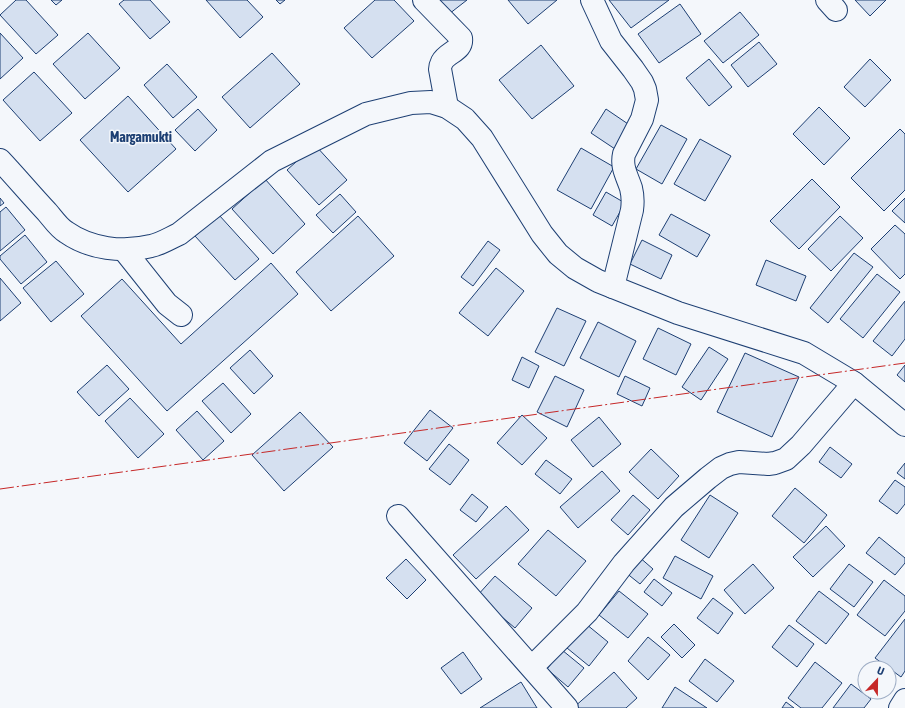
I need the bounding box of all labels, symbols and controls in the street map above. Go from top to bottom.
district label: Margamukti [110,129,172,145]
north arrow [857,660,897,700]
text: U [875,664,886,678]

